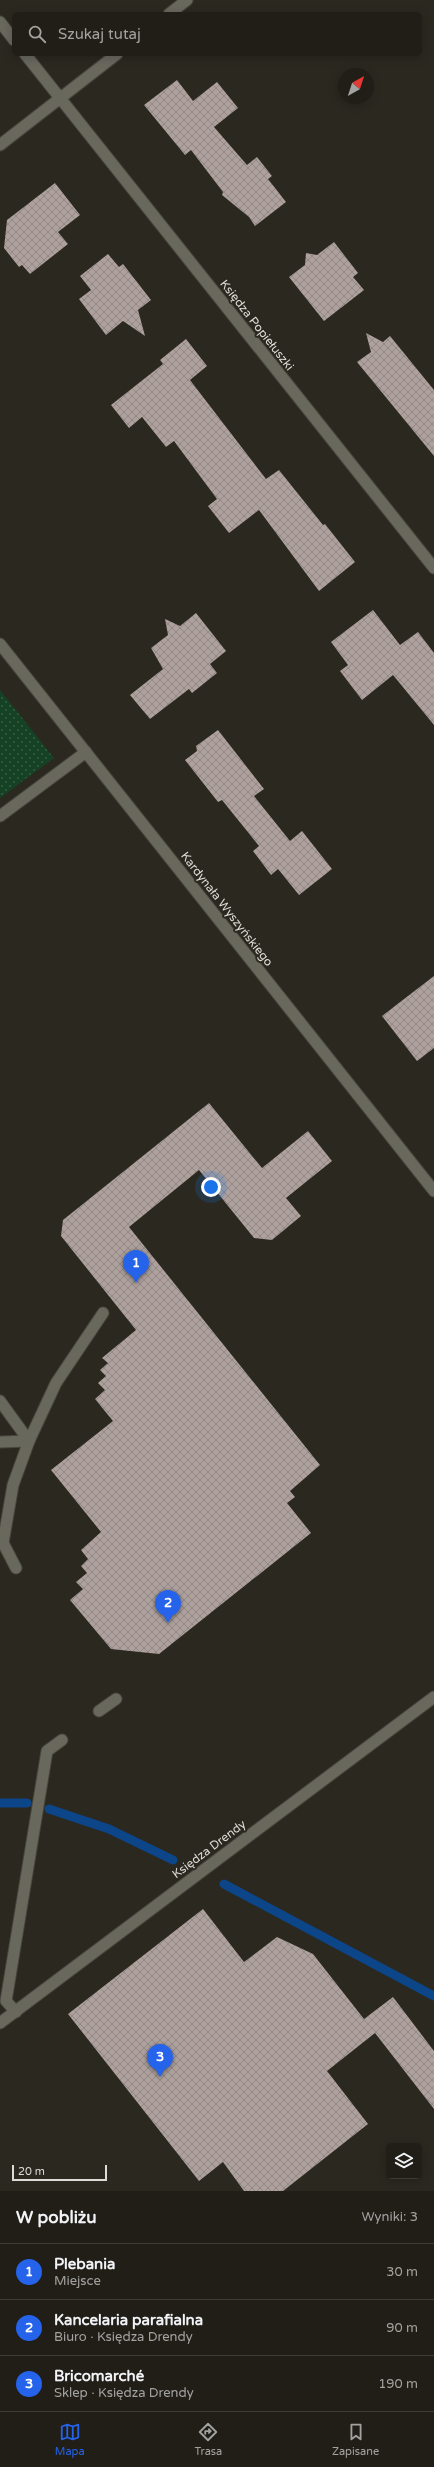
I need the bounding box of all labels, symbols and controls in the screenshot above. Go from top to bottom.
search box [12,12,422,56]
icon: search [26,23,48,45]
text: Szukaj tutaj [58,25,141,43]
north arrow [338,68,374,104]
street label: Księdza Popiełuszki [217,277,297,373]
street label: Kardynała Wyszyńskiego [178,849,276,969]
your location [201,1177,221,1197]
pin: 1 [123,1250,149,1283]
pin: 2 [155,1590,181,1623]
street label: Księdza Drendy [169,1816,249,1881]
pin: 3 [147,2044,173,2077]
map controls [386,2143,422,2179]
button: layers [386,2143,422,2179]
scale bar [12,2163,107,2182]
text: 20 m [18,2165,45,2178]
text: W pobliżu [16,2207,97,2228]
text: Wyniki: 3 [362,2209,418,2225]
text: Plebania [54,2255,115,2273]
text: 1 [25,2264,33,2280]
text: 30 m [386,2264,418,2280]
text: Miejsce [54,2273,101,2289]
text: Kancelaria parafialna [54,2311,203,2329]
text: 2 [25,2320,33,2336]
text: 90 m [386,2320,418,2336]
text: Biuro · Księdza Drendy [54,2329,193,2345]
text: Bricomarché [54,2367,144,2385]
text: 3 [25,2376,33,2392]
text: 190 m [378,2376,418,2392]
text: Sklep · Księdza Drendy [54,2385,194,2401]
tab: Mapa [55,2421,85,2458]
tab: Trasa [194,2421,222,2458]
tab: Zapisane [332,2421,379,2458]

